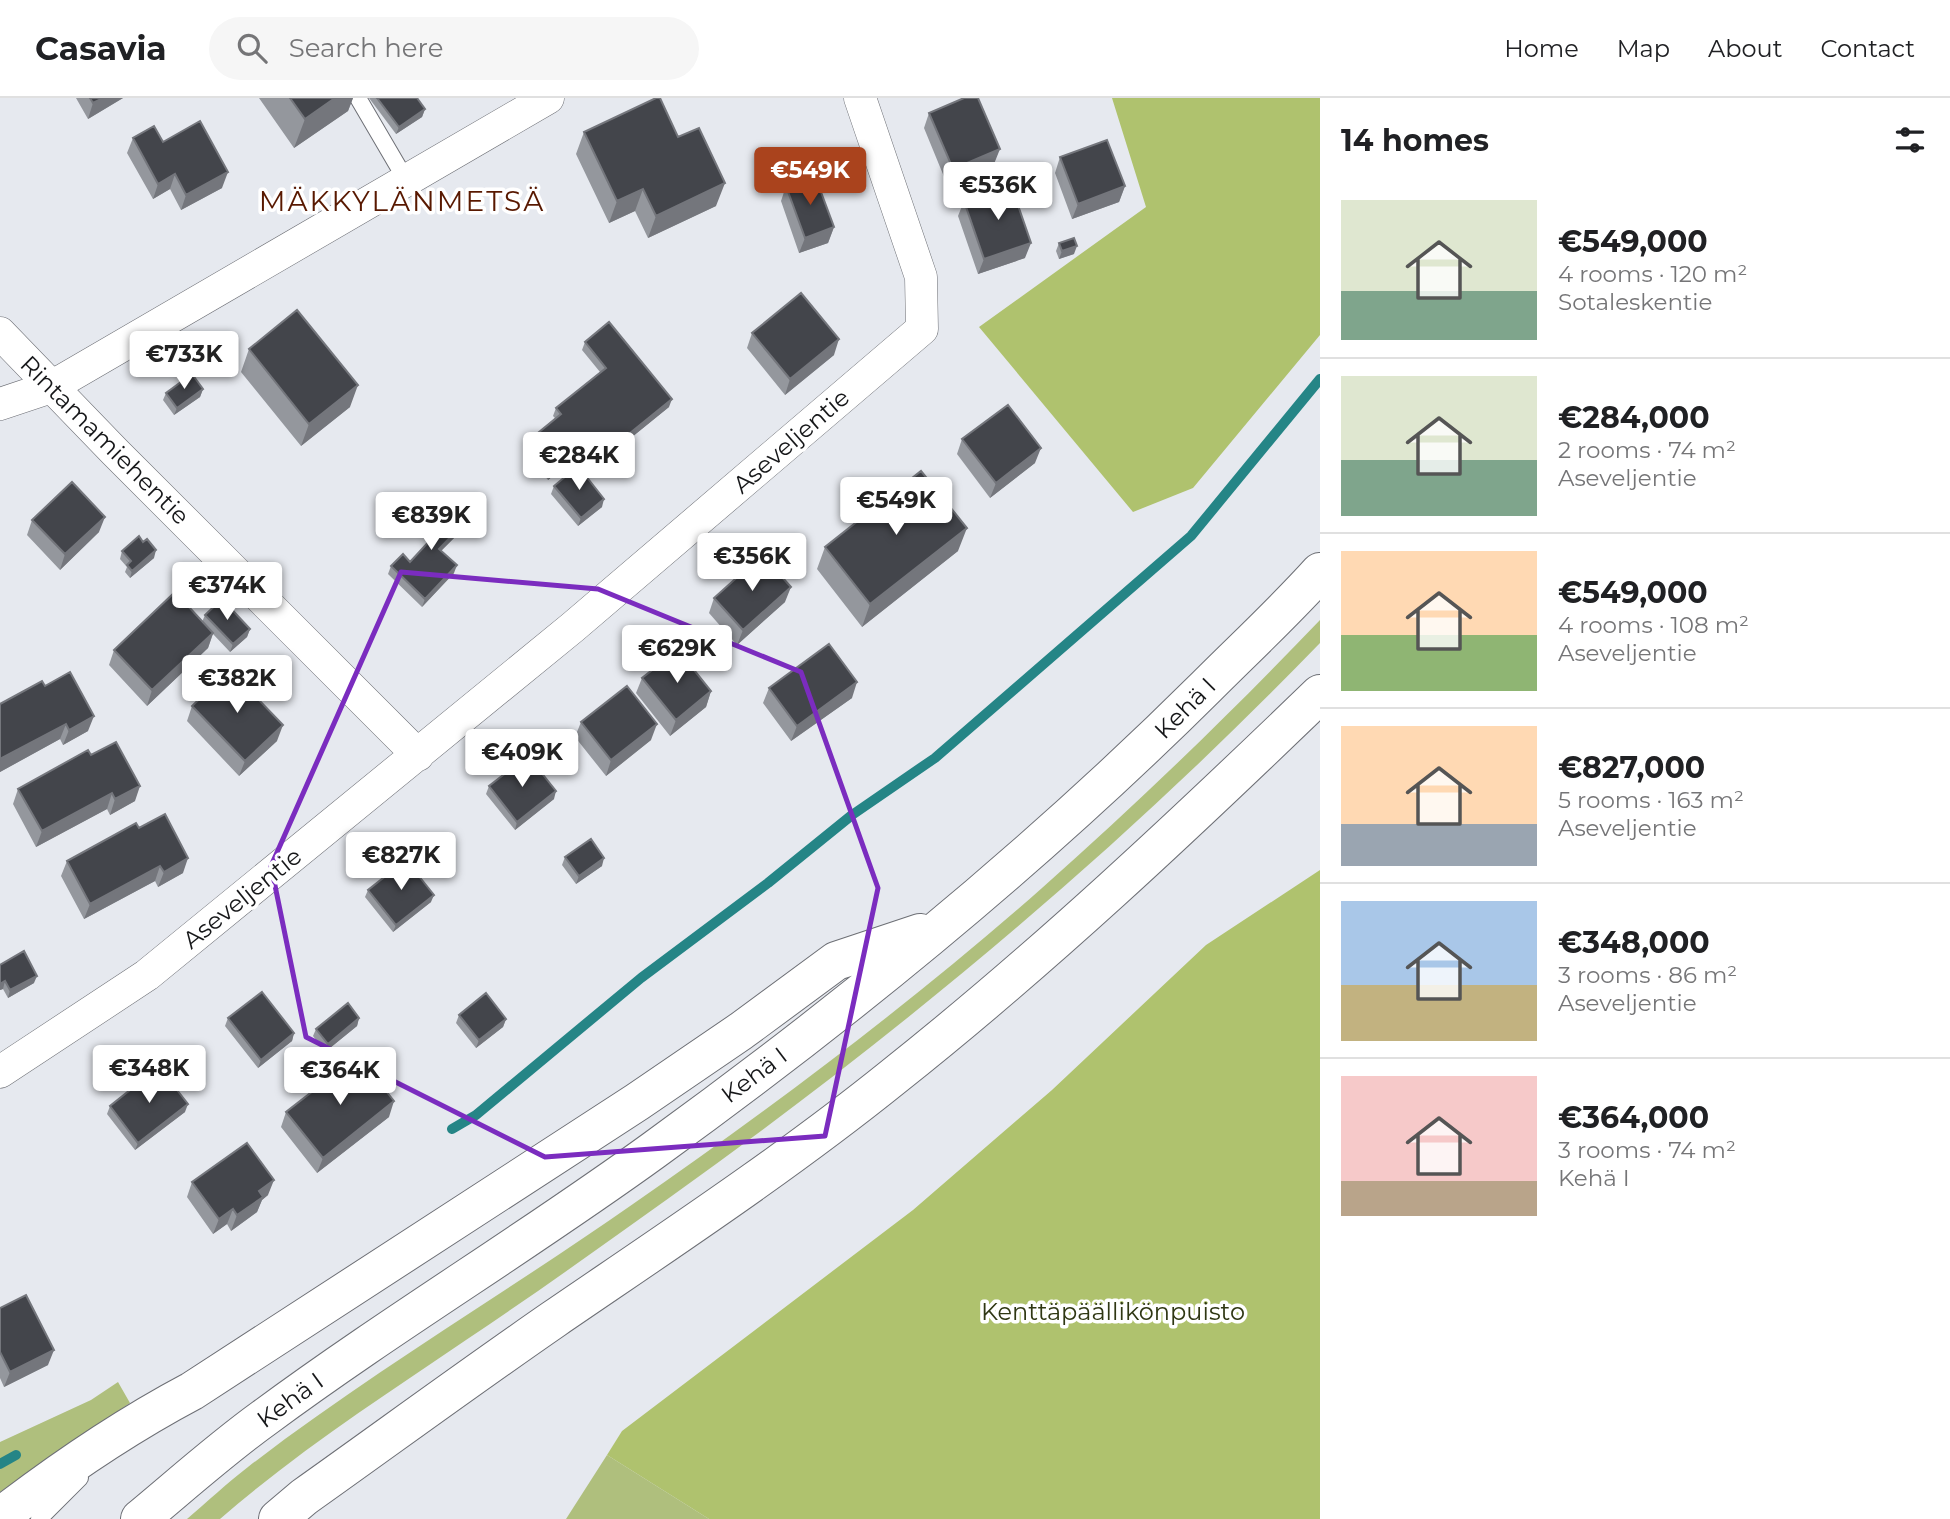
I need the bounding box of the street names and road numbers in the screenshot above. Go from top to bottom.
street label: Rintamamiehentie [14,349,196,531]
street label: Aseveljentie [727,383,855,499]
street label: Kehä I [1148,671,1222,745]
street label: Aseveljentie [177,841,307,955]
street label: Kehä I [715,1041,793,1109]
street label: Kehä I [251,1366,329,1434]

